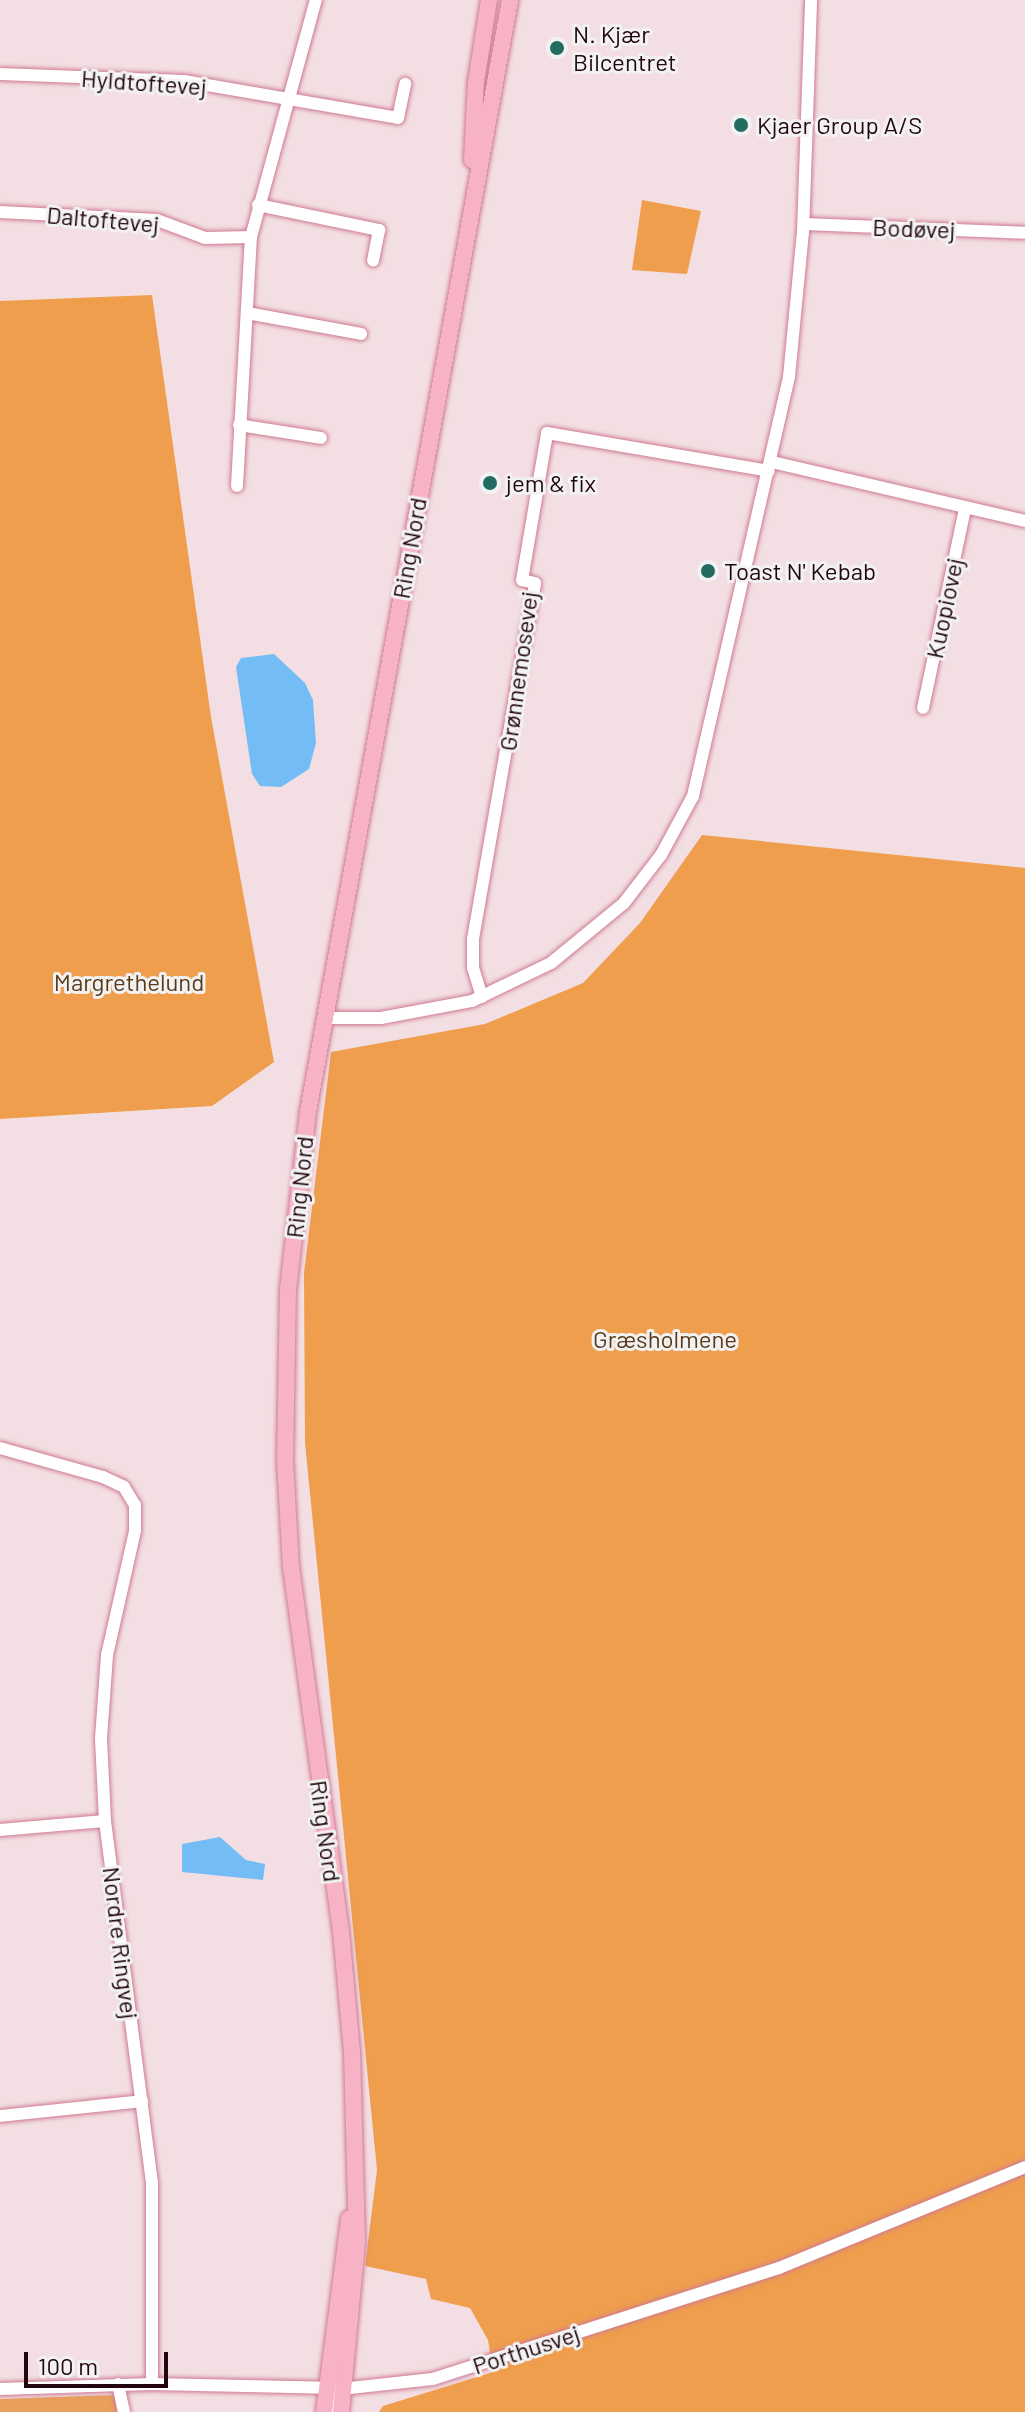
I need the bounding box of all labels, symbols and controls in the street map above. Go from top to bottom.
place label: N. Kjær Bilcentret [573,20,677,76]
marker: N. Kjær Bilcentret [548,39,566,57]
street label: Hyldtoftevej [80,63,208,101]
place label: Kjaer Group A/S [757,111,922,139]
marker: Kjaer Group A/S [732,116,750,134]
street label: Daltoftevej [46,200,160,238]
street label: Bodøvej [872,212,956,244]
place label: jem & fix [506,469,596,497]
marker: jem & fix [481,474,499,492]
street label: Ring Nord [386,495,432,601]
street label: Kuopiovej [919,555,969,661]
place label: Toast N' Kebab [724,557,876,585]
marker: Toast N' Kebab [699,562,717,580]
street label: Grønnemosevej [493,589,543,753]
park label: Margrethelund [54,968,204,996]
street label: Ring Nord [279,1135,319,1239]
park label: Græsholmene [593,1325,737,1353]
street label: Ring Nord [305,1778,347,1884]
street label: Nordre Ringvej [97,1865,145,2021]
street label: Porthusvej [469,2318,583,2380]
scale bar [28,2336,172,2386]
text: 100 m [38,2351,98,2380]

